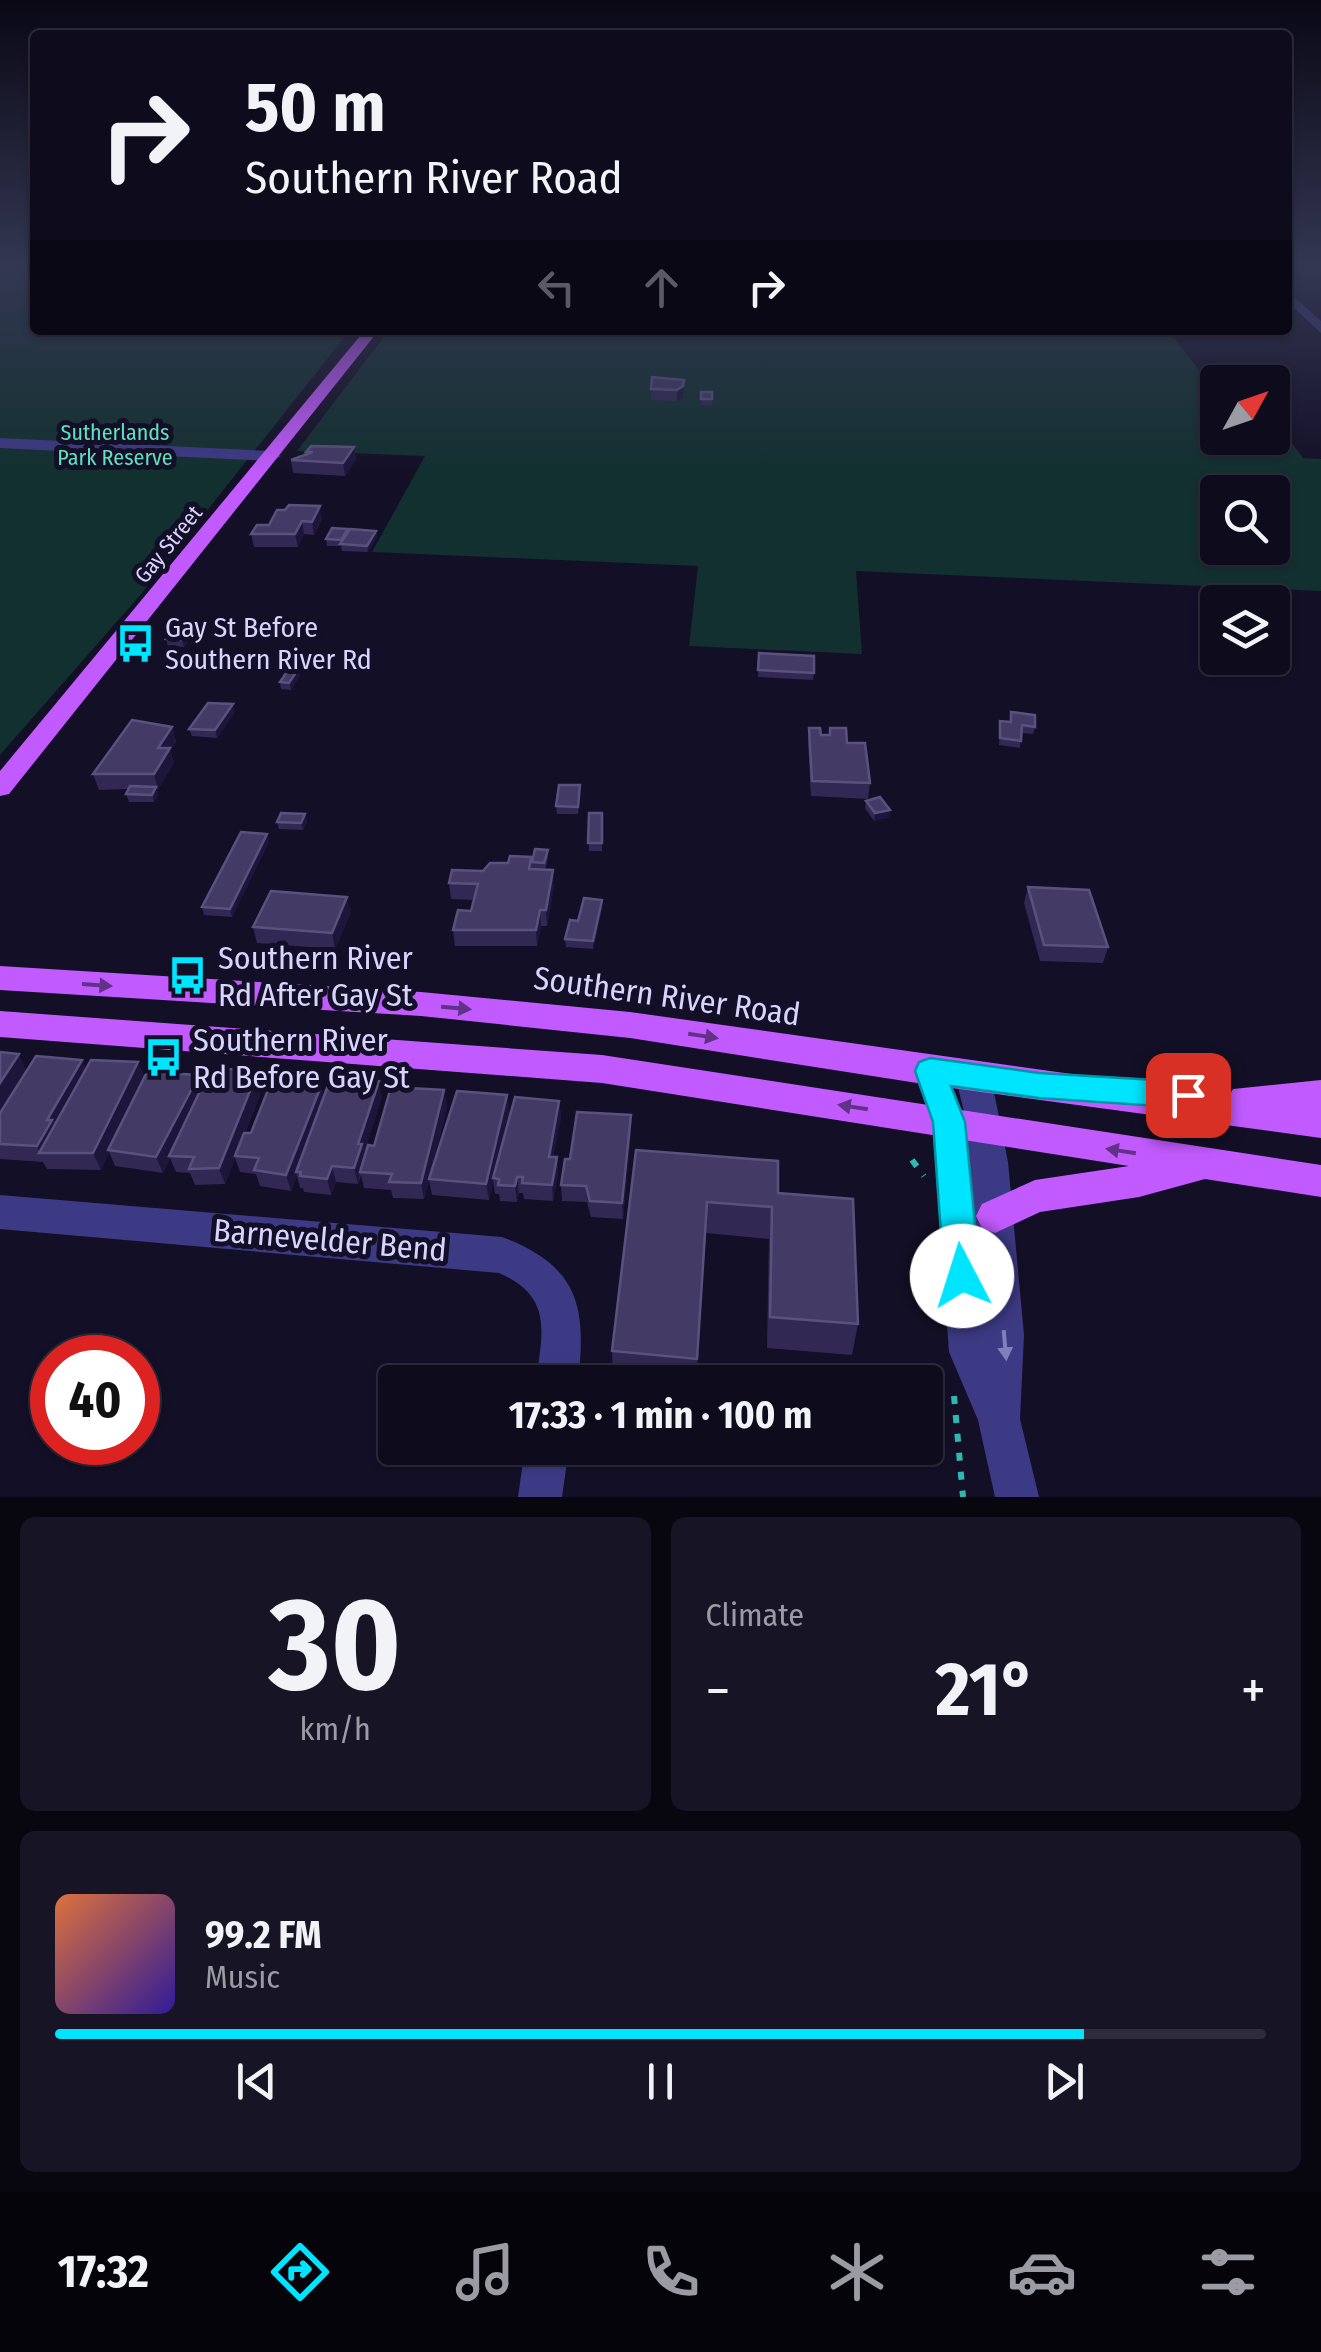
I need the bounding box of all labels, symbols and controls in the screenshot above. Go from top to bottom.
text: 50 m [245,66,386,150]
icon: right [80,70,210,200]
text: Southern River Road [245,151,623,205]
icon: left [529,260,584,315]
icon: ahead [634,260,689,315]
icon: right [739,260,794,315]
north arrow [1200,365,1290,455]
map controls [1200,365,1290,675]
park label: Sutherlands Park Reserve [57,419,173,471]
button: search [1200,475,1290,565]
street label: Gay Street [129,499,208,589]
button: layers [1200,585,1290,675]
place label: Gay St Before Southern River Rd [165,611,372,676]
bus stop icon: Gay St Before Southern River Rd [114,622,156,664]
place label: Southern River Rd After Gay St [218,939,413,1014]
bus stop icon: Southern River Rd After Gay St [167,955,209,997]
street label: Southern River Road [531,958,803,1034]
one-way arrow [82,977,114,993]
one-way arrow [441,1000,473,1016]
place label: Southern River Rd Before Gay St [193,1021,410,1096]
one-way arrow [687,1029,719,1045]
bus stop icon: Southern River Rd Before Gay St [142,1037,184,1079]
pin [1146,1053,1231,1138]
icon: arrive [1161,1068,1216,1123]
one-way arrow [837,1098,868,1114]
one-way arrow [1104,1143,1136,1159]
street label: Barnevelder Bend [212,1211,448,1269]
position arrow [910,1224,1014,1328]
one-way arrow [998,1329,1014,1361]
speed limit sign: 40 [30,1335,160,1465]
text: 17:33 · 1 min · 100 m [509,1392,812,1438]
text: 30 [269,1567,401,1723]
text: Climate [706,1596,804,1634]
text: 21° [936,1645,1036,1735]
text: − [706,1658,730,1724]
text: + [1241,1658,1266,1724]
text: km/h [300,1710,371,1748]
text: 99.2 FM [205,1912,322,1958]
text: Music [205,1958,280,1996]
icon: previous [229,2054,284,2109]
icon: pause [633,2054,688,2109]
icon: next [1037,2054,1092,2109]
icon: directions [265,2237,335,2307]
icon: music [450,2237,520,2307]
icon: phone [636,2237,706,2307]
icon: climate [822,2237,892,2307]
icon: car [1007,2237,1077,2307]
icon: filters [1193,2237,1263,2307]
text: 17:32 [58,2245,149,2299]

